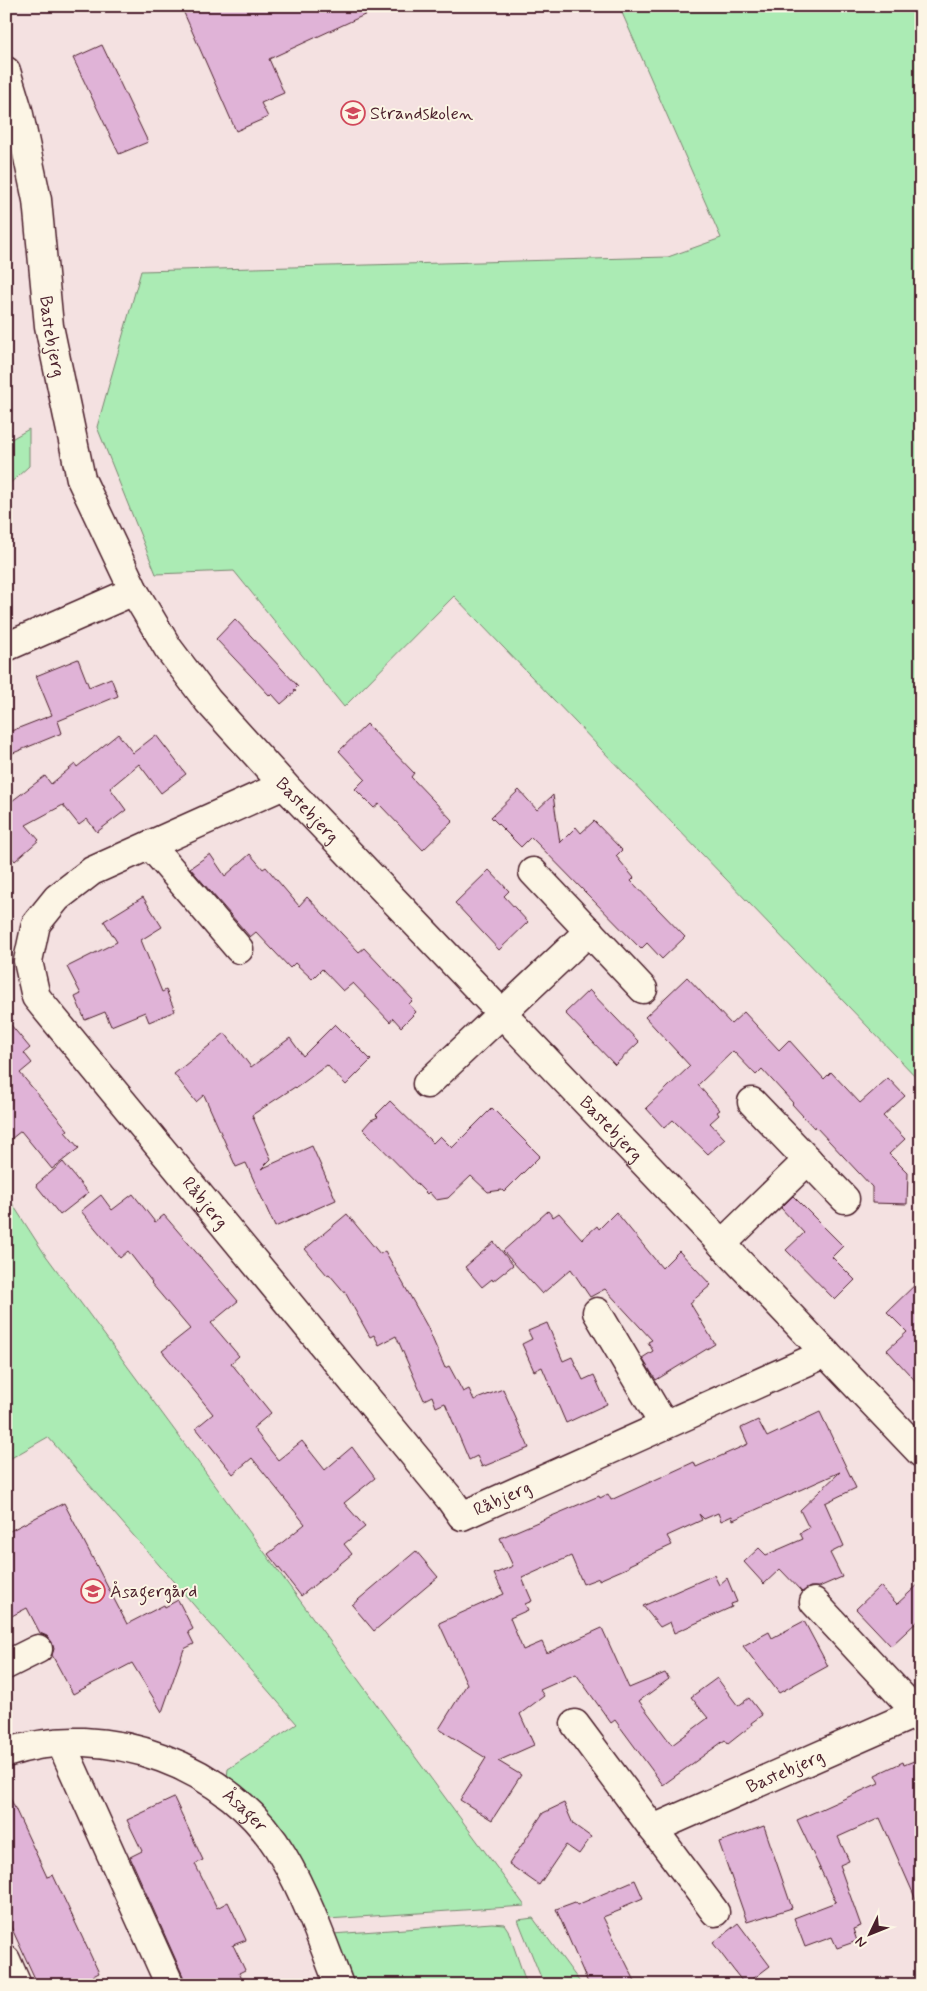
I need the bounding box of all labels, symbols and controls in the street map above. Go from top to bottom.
school or university icon: Strandskolen [340,100,366,126]
place label: Strandskolen [370,102,473,126]
street label: Bastebjerg [33,295,70,379]
street label: Bastebjerg [270,773,344,849]
street label: Bastebjerg [574,1091,648,1167]
street label: Råbjerg [176,1172,233,1234]
street label: Råbjerg [470,1476,535,1522]
school or university icon: Åsagergård [80,1578,106,1604]
place label: Åsagergård [110,1580,197,1606]
street label: Bastebjerg [743,1744,828,1799]
street label: Åsager [217,1783,273,1838]
north arrow [844,1908,894,1958]
text: N [851,1933,871,1952]

